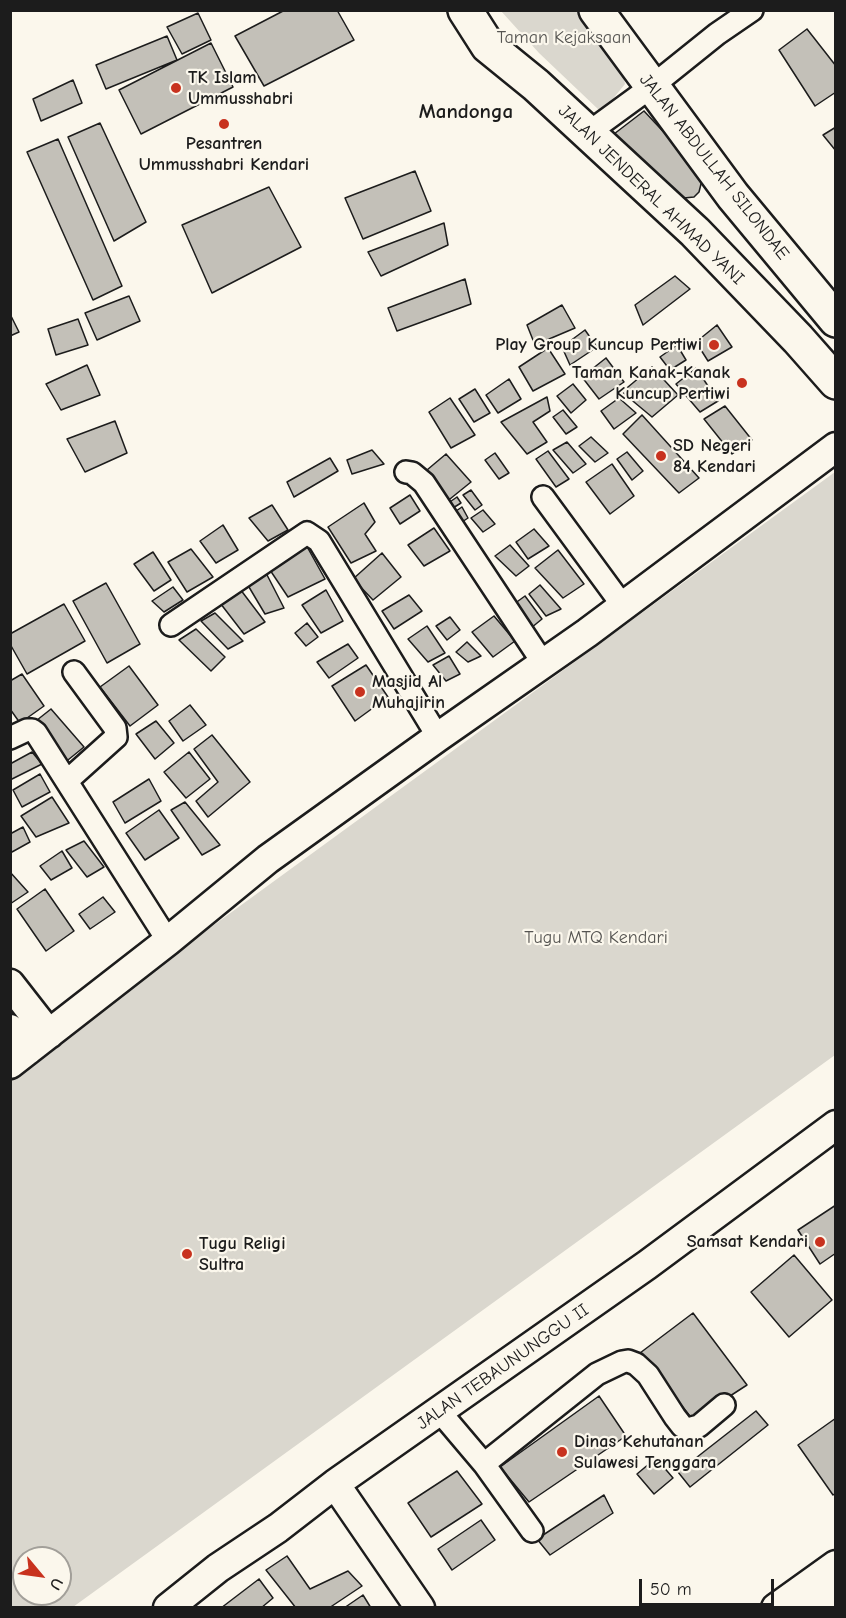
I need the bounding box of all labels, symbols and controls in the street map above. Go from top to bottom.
park label: Taman Kejaksaan [497,27,631,49]
place label: TK Islam Ummusshabri [188,67,293,110]
street label: JALAN ABDULLAH SILONDAE [635,70,793,264]
marker: TK Islam Ummusshabri [169,81,183,95]
district label: Mandonga [419,99,513,125]
street label: JALAN JENDERAL AHMAD YANI [554,100,748,290]
marker: Pesantren Ummusshabri Kendari [217,117,231,131]
place label: Pesantren Ummusshabri Kendari [139,133,309,176]
place label: Play Group Kuncup Pertiwi [495,334,702,356]
marker: Play Group Kuncup Pertiwi [707,338,721,352]
place label: Taman Kanak-Kanak Kuncup Pertiwi [572,362,730,404]
marker: Taman Kanak-Kanak Kuncup Pertiwi [735,376,749,390]
place label: SD Negeri 84 Kendari [673,435,756,478]
marker: SD Negeri 84 Kendari [654,449,668,463]
place label: Masjid Al Muhajirin [372,671,445,714]
marker: Masjid Al Muhajirin [353,685,367,699]
park label: Tugu MTQ Kendari [524,927,668,949]
place label: Samsat Kendari [687,1231,808,1253]
place label: Tugu Religi Sultra [199,1233,286,1276]
marker: Samsat Kendari [813,1235,827,1249]
marker: Tugu Religi Sultra [180,1247,194,1261]
street label: JALAN TEBAUNUNGGU II [413,1299,593,1435]
place label: Dinas Kehutanan Sulawesi Tenggara [574,1431,716,1474]
marker: Dinas Kehutanan Sulawesi Tenggara [555,1445,569,1459]
north arrow [12,1546,72,1606]
scale bar [642,1567,777,1605]
text: U [46,1575,66,1593]
text: 50 m [650,1579,692,1600]

